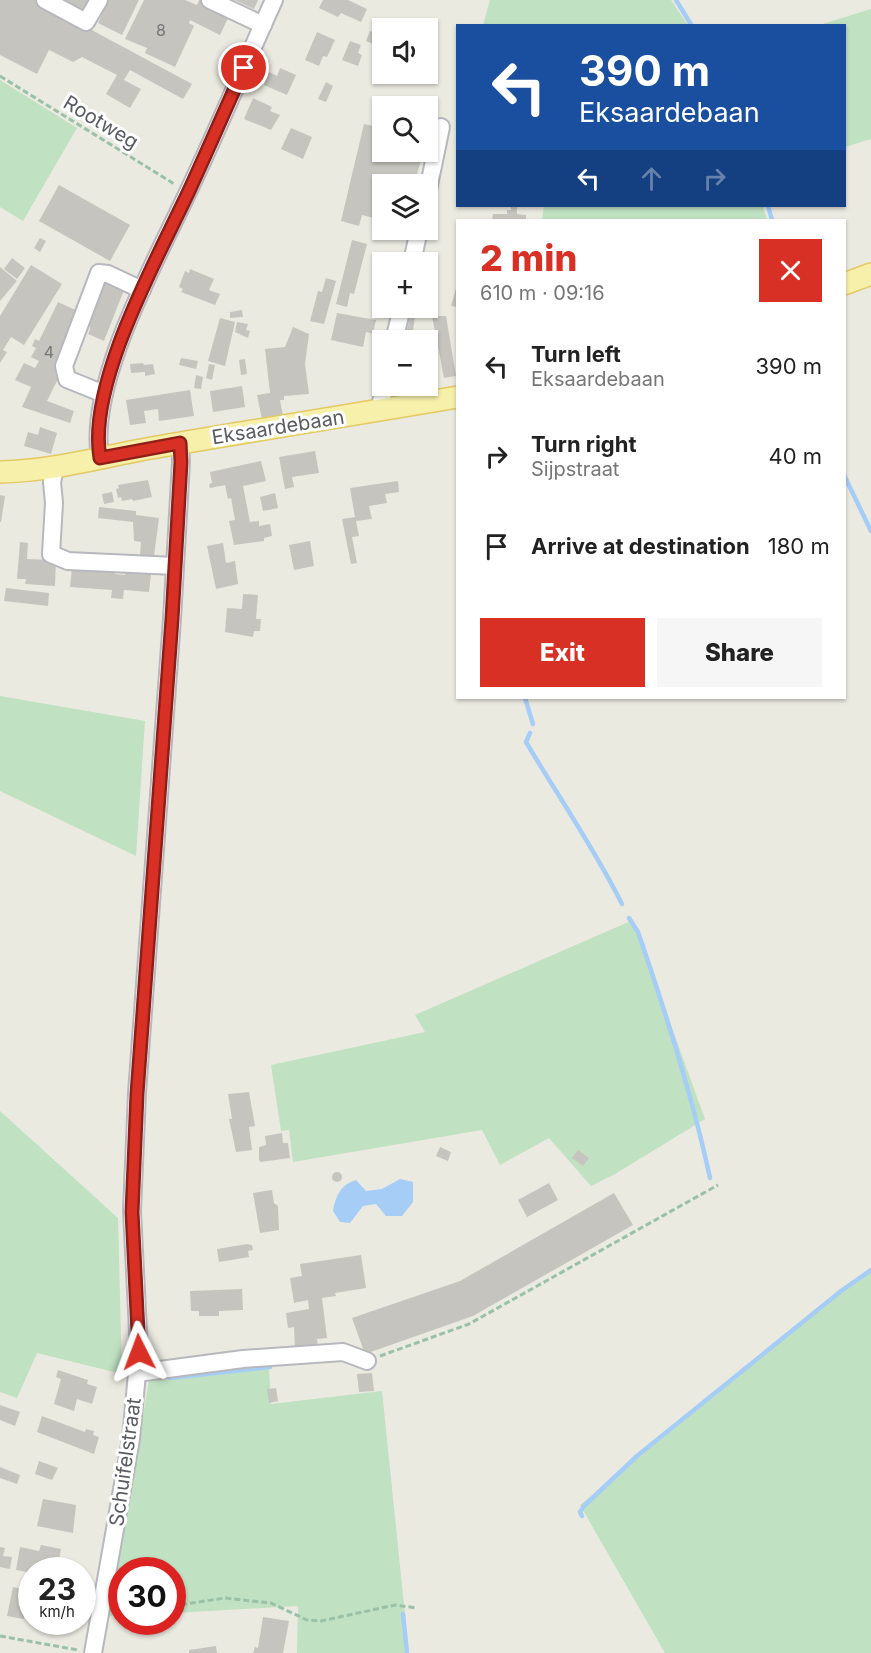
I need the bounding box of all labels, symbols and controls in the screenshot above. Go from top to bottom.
map controls [372,18,438,396]
button: sound [372,18,438,84]
house number: 8 [156,20,166,40]
pin [218,42,269,93]
text: 390 m [579,45,710,96]
icon: left [480,48,558,126]
icon: arrive [227,51,260,84]
street label: Rootweg [59,90,143,154]
button: search [372,96,438,162]
text: Eksaardebaan [579,96,760,129]
icon: left [572,162,605,195]
icon: ahead [635,162,668,195]
icon: right [698,162,731,195]
button: layers [372,174,438,240]
text: 2 min [480,236,577,280]
button: close [759,239,822,302]
button: + [372,252,438,318]
text: 610 m · 09:16 [480,281,605,305]
button: − [372,330,438,396]
text: Turn left [531,341,621,367]
house number: 4 [44,342,54,362]
icon: left [480,350,513,383]
text: 390 m [755,353,822,379]
text: Eksaardebaan [531,367,665,391]
street label: Eksaardebaan [210,405,346,449]
text: Turn right [531,431,637,457]
icon: right [480,440,513,473]
text: 40 m [768,443,822,469]
text: Sijpstraat [531,457,619,481]
icon: arrive [480,530,513,563]
text: Arrive at destination [531,533,750,559]
text: 180 m [768,533,830,559]
button: Exit [480,618,645,687]
button: Share [657,618,822,687]
position arrow [107,1320,171,1384]
street label: Schuifelstraat [104,1396,146,1528]
speed limit sign: 30 [108,1557,186,1635]
text: 23 [38,1571,76,1607]
text: km/h [39,1602,75,1621]

